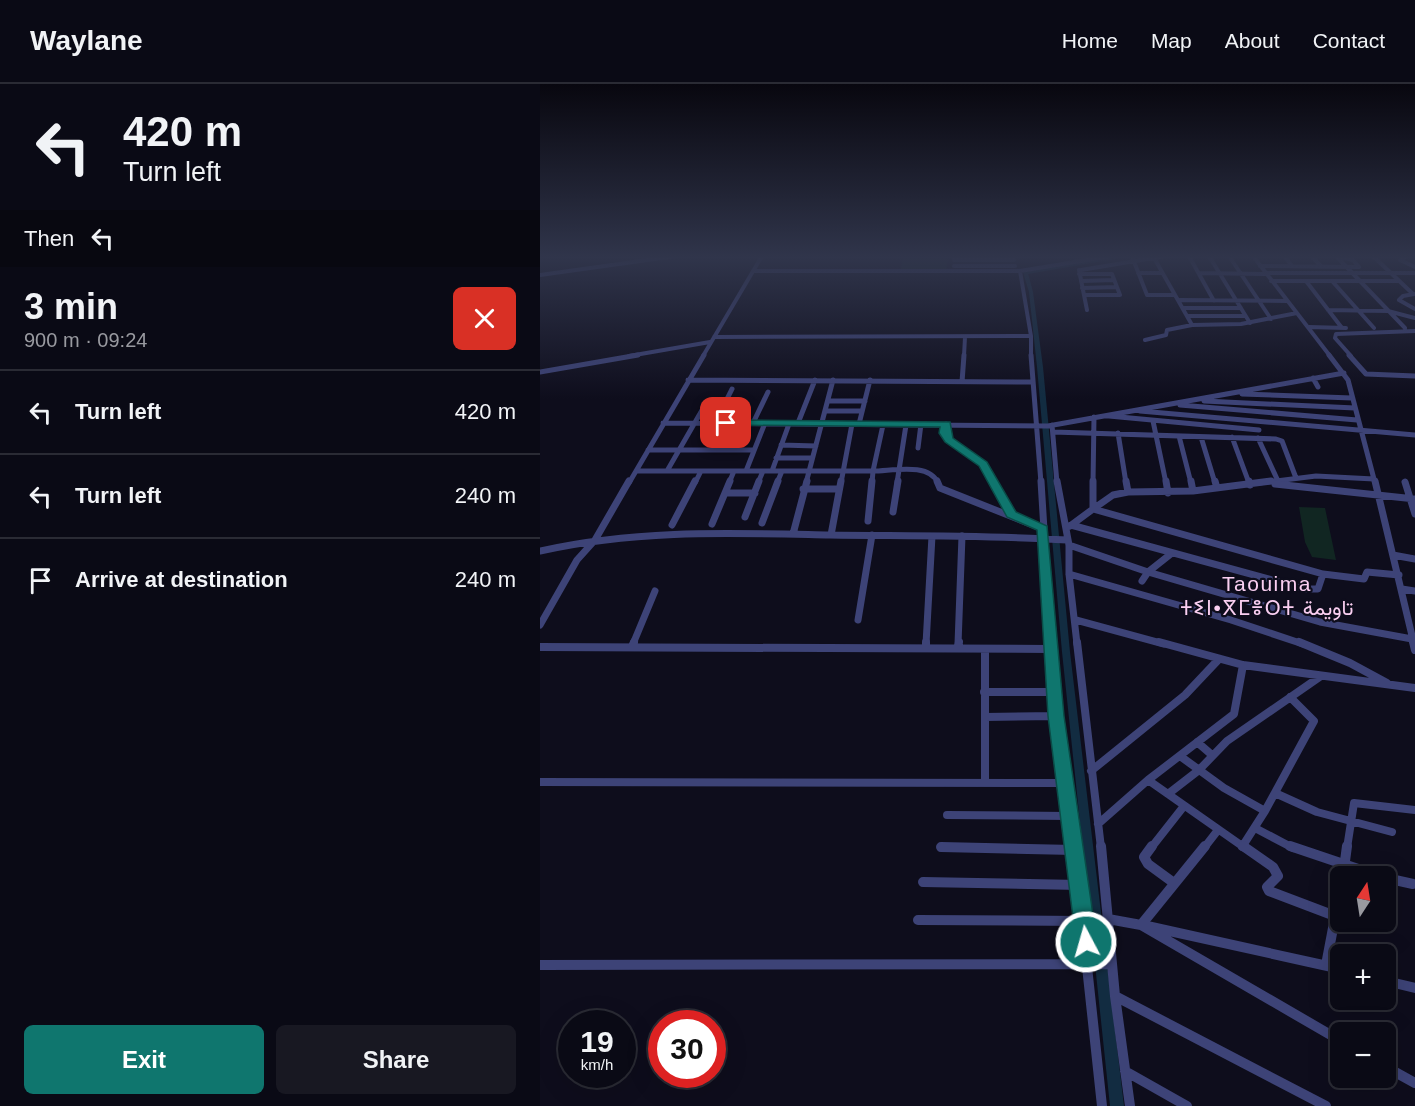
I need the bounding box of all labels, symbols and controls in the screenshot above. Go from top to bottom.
text: Waylane [30,25,143,56]
text: Home [1062,29,1118,52]
text: Map [1151,29,1192,52]
text: About [1225,29,1280,52]
text: Contact [1313,29,1385,52]
icon: left [24,108,102,186]
text: 420 m [123,108,242,155]
text: Turn left [123,157,221,187]
icon: left [86,222,119,255]
text: Then [24,226,74,251]
text: 3 min [24,286,118,327]
button: close [453,287,516,350]
text: 900 m · 09:24 [24,329,147,351]
icon: left [24,396,57,429]
pin [700,397,751,448]
text: Turn left [75,399,161,424]
text: 420 m [455,399,516,424]
icon: arrive [709,406,742,439]
icon: left [24,480,57,513]
text: Turn left [75,483,161,508]
text: 240 m [455,483,516,508]
icon: arrive [24,564,57,597]
text: Arrive at destination [75,567,288,592]
text: 240 m [455,567,516,592]
district label: Taouima ⵜⵉⵏ•ⴳⵎⴻⵔⵜ تاويمة [1180,572,1354,621]
north arrow [1330,866,1396,932]
map controls [1330,866,1396,1088]
position arrow [1054,910,1118,974]
button: + [1330,944,1396,1010]
speed limit sign: 30 [648,1010,726,1088]
button: − [1330,1022,1396,1088]
button: Exit [24,1025,264,1094]
button: Share [276,1025,516,1094]
text: 19 [580,1025,614,1058]
text: km/h [581,1056,613,1073]

